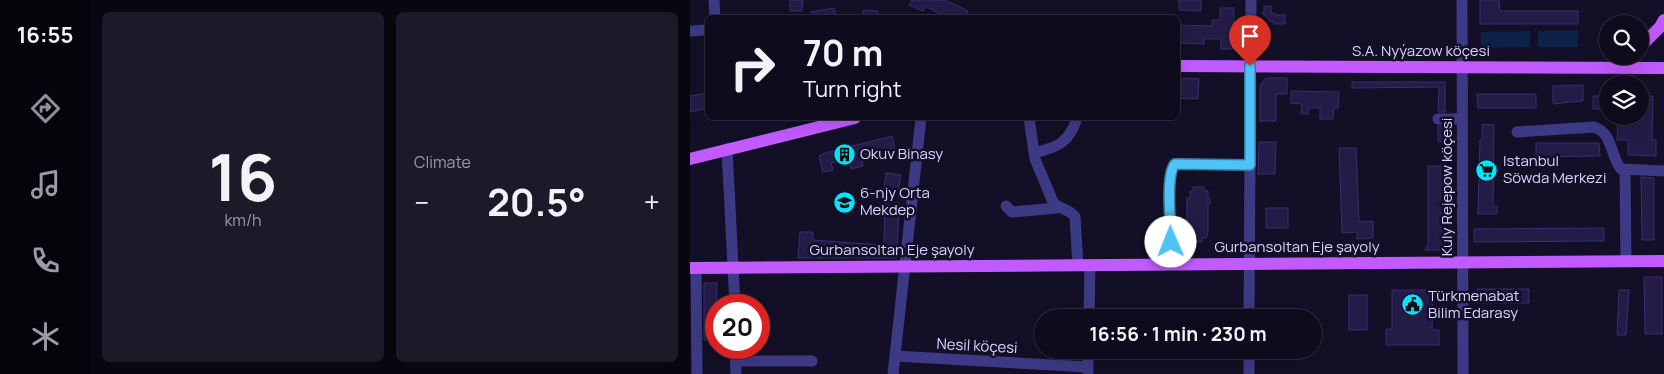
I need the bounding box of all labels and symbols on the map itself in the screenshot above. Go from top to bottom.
pin [1229,15,1271,66]
street label: S.A. Nyýazow köçesi [1352,40,1490,61]
street label: Kuly Rejepow köçesi [1436,118,1457,256]
building icon: Okuv Binasy [832,142,856,166]
place label: Okuv Binasy [860,143,943,164]
place label: Istanbul Söwda Merkezi [1503,150,1607,188]
supermarket icon: Istanbul Söwda Merkezi [1475,158,1499,182]
place label: 6-njy Orta Mekdep [860,182,930,220]
school or university icon: 6-njy Orta Mekdep [832,190,856,214]
position arrow [1144,215,1196,267]
street label: Gurbansoltan Eje şayoly [1214,236,1380,257]
street label: Gurbansoltan Eje şayoly [809,239,975,260]
place label: Türkmenabat Bilim Edarasy [1428,285,1520,323]
public building icon: Türkmenabat Bilim Edarasy [1400,293,1424,317]
speed limit sign: 20 [705,294,770,359]
street label: Nesil köçesi [936,333,1018,358]

